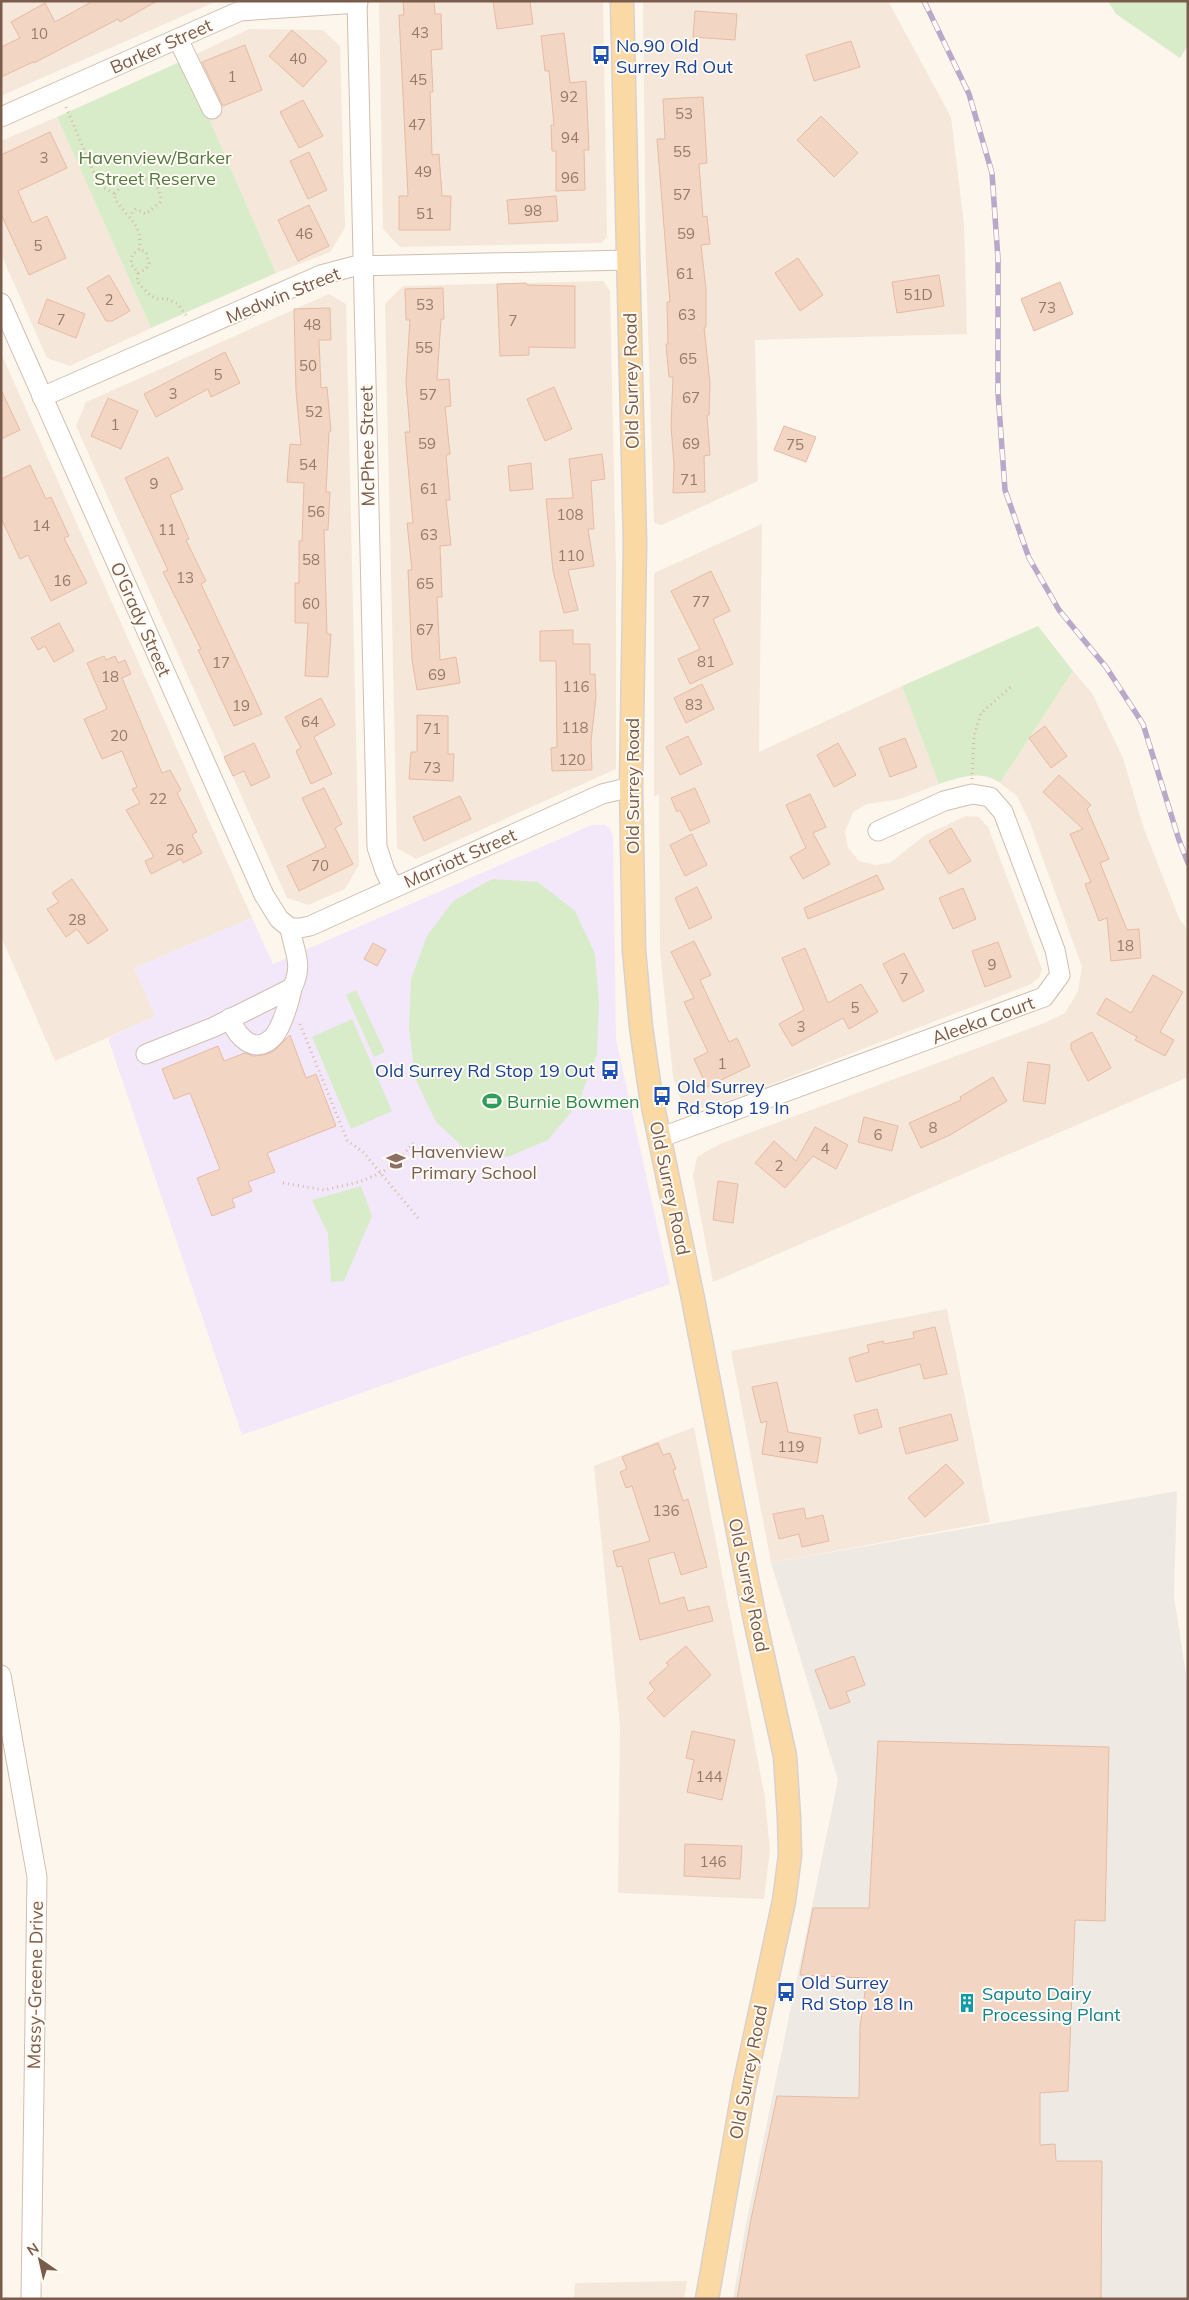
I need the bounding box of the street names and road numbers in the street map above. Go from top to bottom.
street label: Barker Street [106,13,216,79]
street label: Medwin Street [223,262,343,328]
street label: Old Surrey Road [618,313,644,449]
street label: McPhee Street [354,385,380,507]
street label: O'Grady Street [105,558,177,680]
street label: Old Surrey Road [621,718,644,854]
street label: Marriott Street [400,823,520,893]
street label: Aleeka Court [929,991,1037,1049]
street label: Old Surrey Road [645,1119,695,1257]
street label: Old Surrey Road [724,1516,774,1654]
street label: Massy-Greene Drive [22,1901,48,2069]
street label: Old Surrey Road [724,2003,772,2141]

